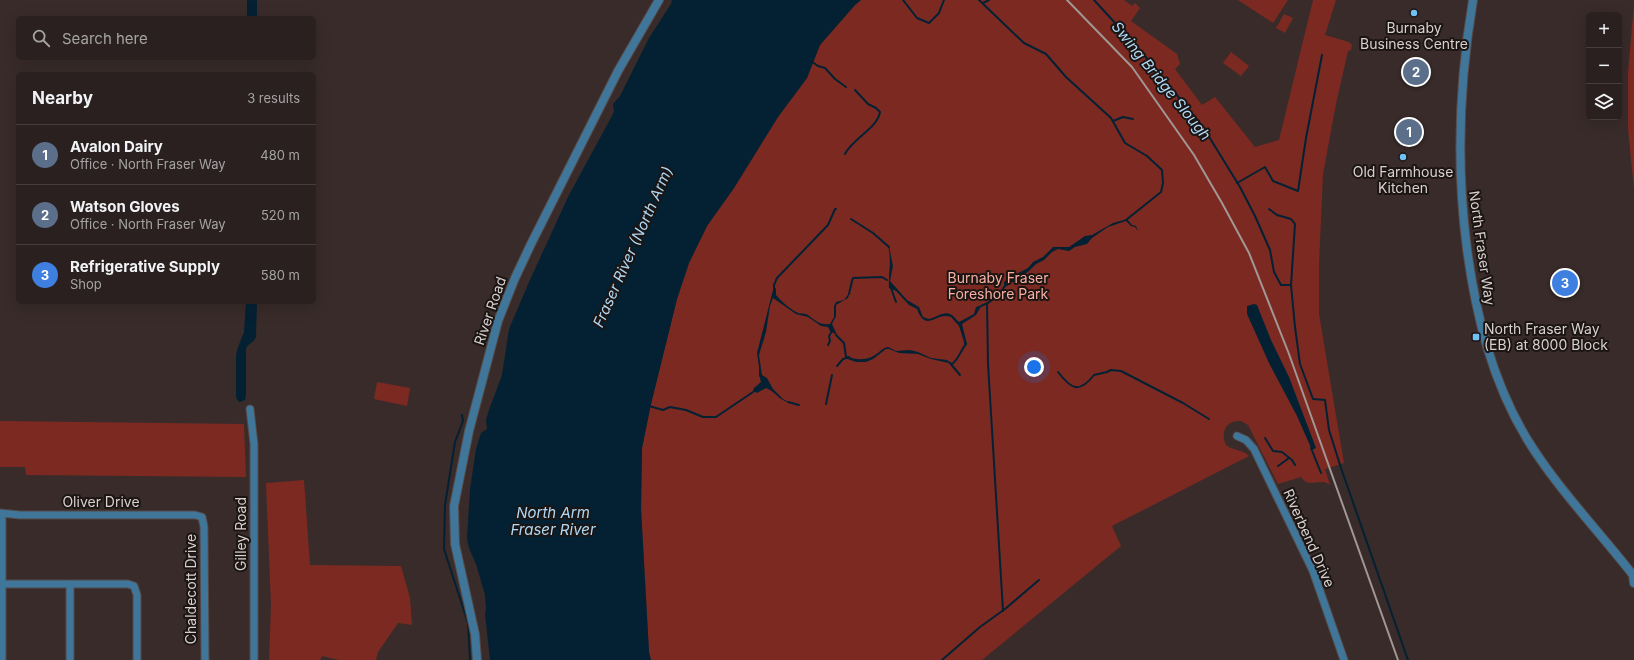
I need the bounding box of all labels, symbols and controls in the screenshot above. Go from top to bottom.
marker: Burnaby Business Centre [1409,8,1419,18]
map controls [1586,12,1622,120]
button: + [1586,12,1622,48]
search box [16,16,316,60]
water label: Swing Bridge Slough [1108,17,1215,144]
place label: Burnaby Business Centre [1360,19,1468,52]
icon: search [30,27,52,49]
text: Search here [62,29,148,48]
button: − [1586,48,1622,84]
pin: 2 [1403,57,1429,87]
button: layers [1586,84,1622,120]
text: Nearby [32,88,93,108]
text: 3 results [247,90,300,106]
pin: 1 [1396,117,1422,147]
text: Avalon Dairy [70,137,163,156]
text: 1 [42,147,48,163]
text: 480 m [260,147,300,163]
marker: Old Farmhouse Kitchen [1398,152,1408,162]
text: Office · North Fraser Way [70,156,226,172]
water label: Fraser River (North Arm) [588,163,677,330]
place label: Old Farmhouse Kitchen [1353,163,1453,196]
street label: North Fraser Way [1466,190,1499,306]
text: Watson Gloves [70,197,180,216]
text: 2 [41,207,49,223]
text: 520 m [261,207,300,223]
text: Office · North Fraser Way [70,216,226,232]
text: Refrigerative Supply [70,257,220,276]
text: 3 [41,267,49,283]
text: 580 m [261,267,300,283]
pin: 3 [1552,268,1578,298]
park label: Burnaby Fraser Foreshore Park [948,269,1049,302]
street label: River Road [470,274,509,347]
text: Shop [70,276,102,292]
place label: North Fraser Way (EB) at 8000 Block [1484,320,1608,353]
marker: North Fraser Way (EB) at 8000 Block [1471,332,1481,342]
your location [1024,357,1044,377]
street label: Riverbend Drive [1280,486,1339,590]
street label: Oliver Drive [62,493,140,510]
street label: Gilley Road [232,497,249,571]
water label: North Arm Fraser River [510,503,596,539]
street label: Chaldecott Drive [182,534,199,644]

